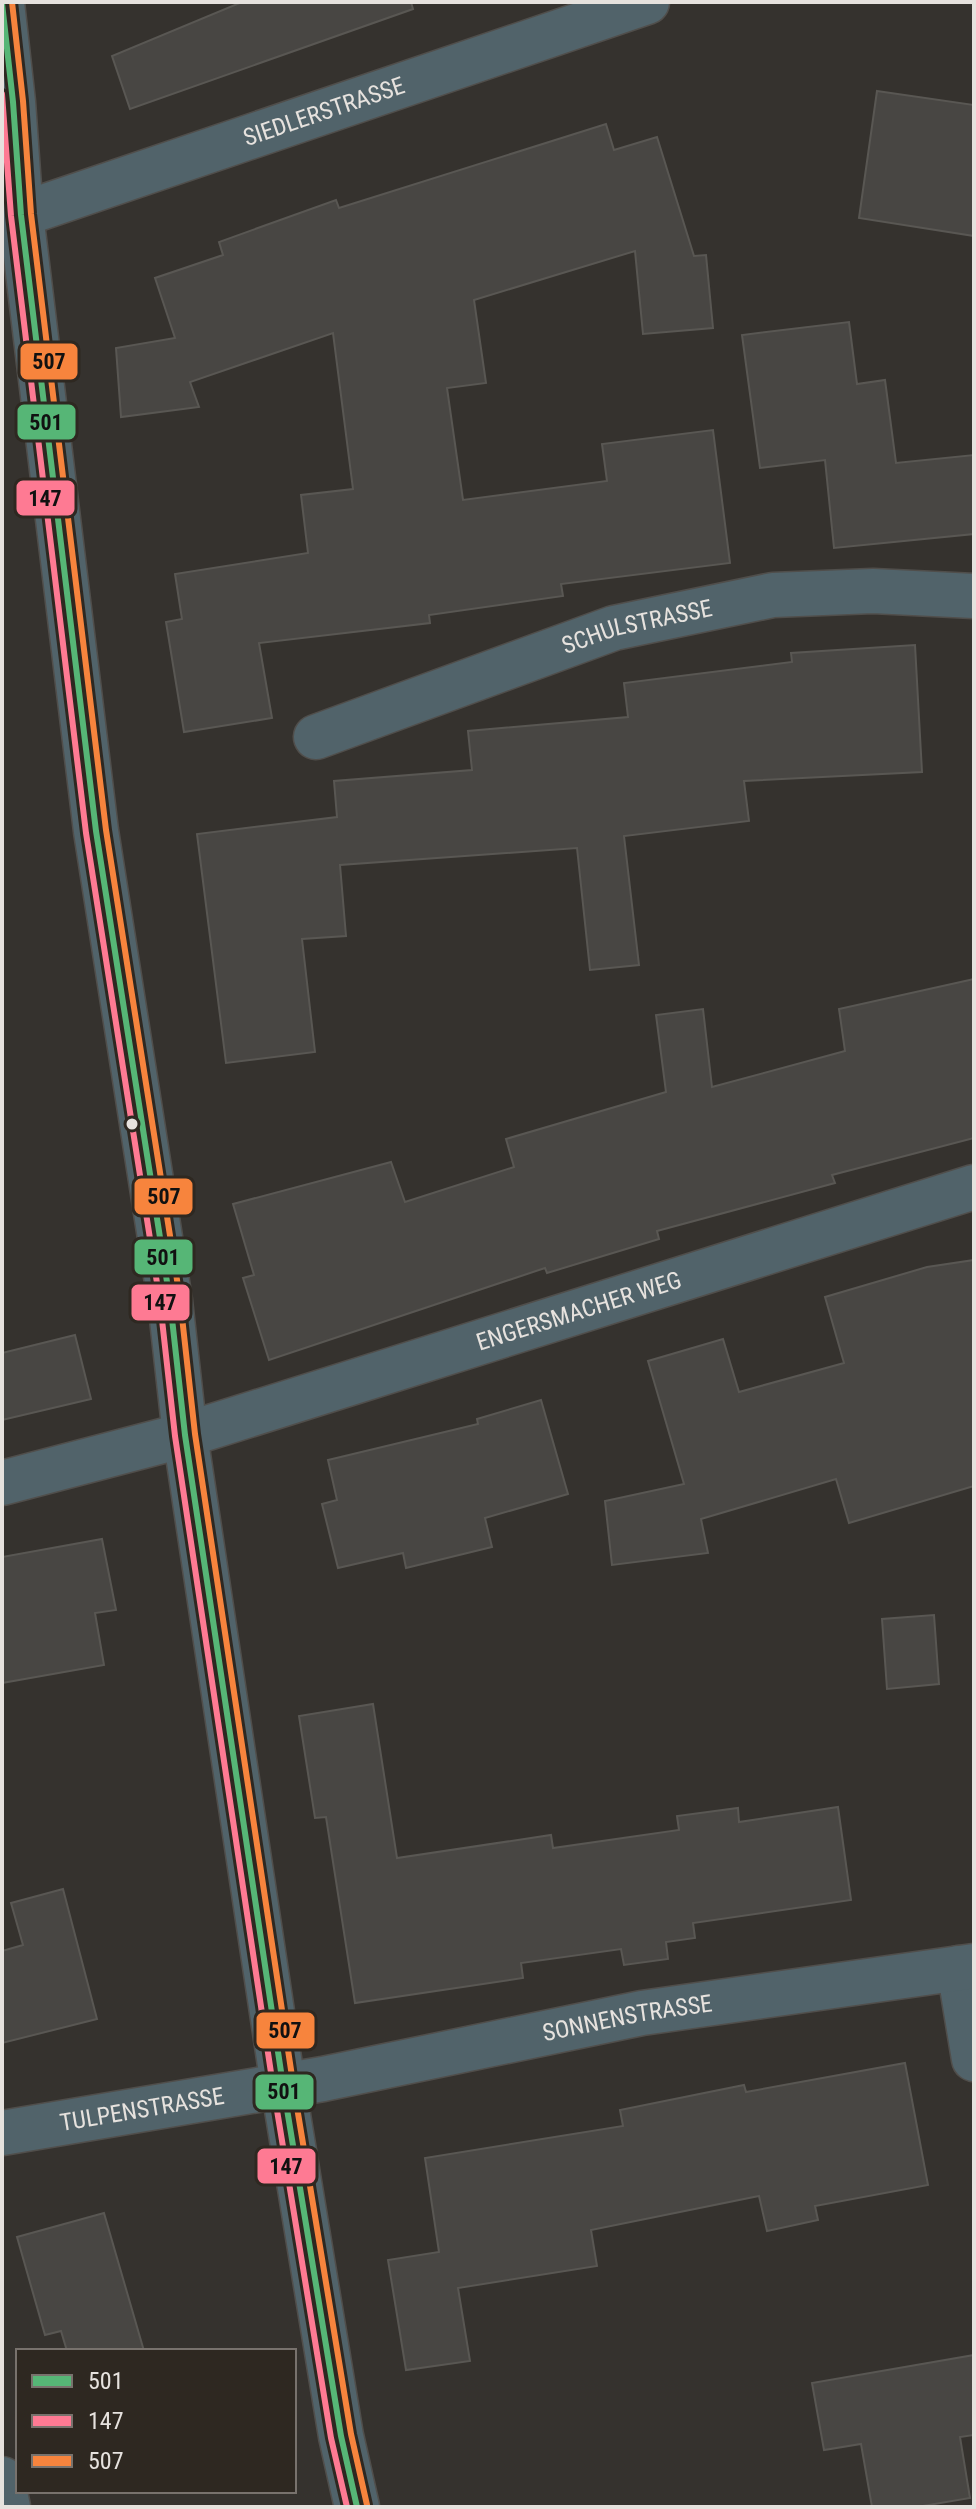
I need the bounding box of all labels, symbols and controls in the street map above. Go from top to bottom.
street label: SIEDLERSTRASSE [240,71,408,152]
line badge: 507 [19,342,79,381]
text: 507 [32,349,66,374]
line badge: 501 [16,403,77,441]
text: 501 [29,410,63,435]
line badge: 147 [15,479,76,517]
text: 147 [28,486,62,511]
street label: SCHULSTRASSE [558,594,715,660]
unlabelled marker [124,1116,140,1132]
line badge: 507 [133,1177,194,1216]
text: 507 [147,1184,181,1209]
line badge: 501 [133,1238,194,1276]
text: 501 [146,1245,180,1270]
street label: ENGERSMACHER WEG [473,1266,685,1357]
line badge: 147 [130,1283,191,1322]
text: 147 [143,1290,177,1315]
street label: SONNENSTRASSE [540,1989,714,2047]
line badge: 507 [255,2011,316,2050]
text: 507 [268,2018,302,2043]
line badge: 501 [254,2073,315,2111]
text: 501 [267,2079,301,2104]
street label: TULPENSTRASSE [58,2082,226,2137]
line badge: 147 [256,2147,317,2185]
text: 147 [269,2154,303,2179]
legend [16,2349,296,2493]
text: 501 [88,2367,124,2395]
text: 147 [88,2407,124,2435]
text: 507 [88,2447,124,2475]

